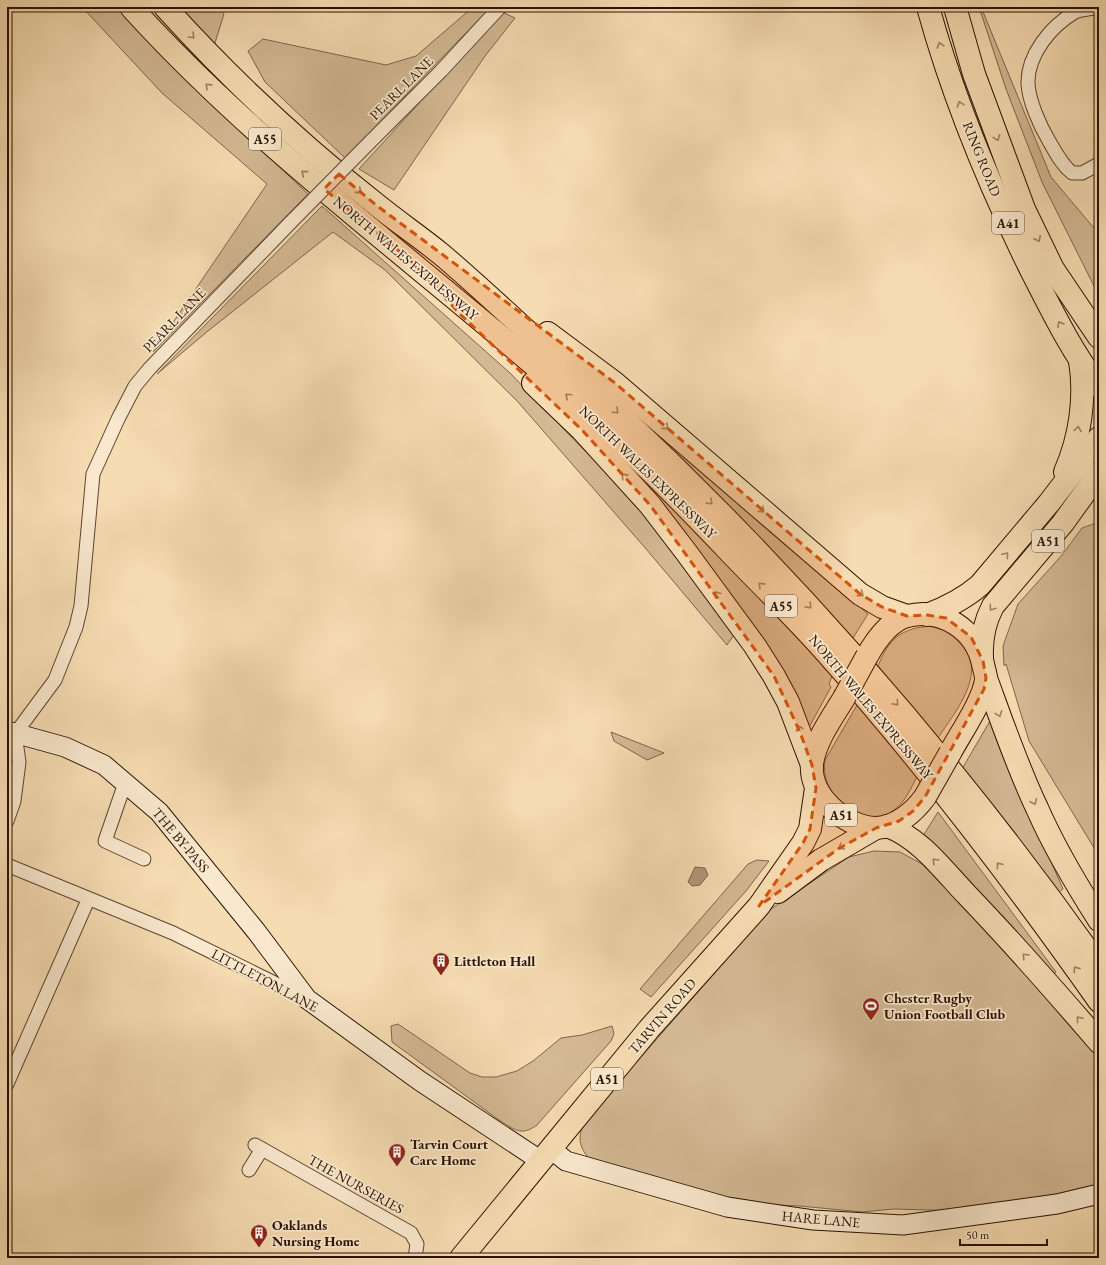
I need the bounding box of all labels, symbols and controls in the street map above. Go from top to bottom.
one-way arrow [187,31,195,39]
one-way arrow [936,41,945,48]
street label: PEARL LANE [365,52,437,124]
one-way arrow [205,83,213,91]
one-way arrow [956,101,964,108]
street label: RING ROAD [959,119,1005,200]
road number: A55 [249,128,281,150]
one-way arrow [992,134,1000,141]
one-way arrow [301,170,309,177]
one-way arrow [354,186,361,193]
street label: NORTH WALES EXPRESSWAY [330,192,483,325]
road number: A41 [992,212,1024,234]
one-way arrow [1033,235,1041,242]
street label: PEARL LANE [139,284,209,356]
one-way arrow [1057,321,1065,328]
one-way arrow [565,393,573,400]
street label: NORTH WALES EXPRESSWAY [576,402,721,543]
one-way arrow [611,406,619,414]
one-way arrow [661,422,668,429]
one-way arrow [1073,425,1082,432]
one-way arrow [622,474,629,481]
one-way arrow [705,497,713,505]
one-way arrow [757,505,764,512]
road number: A51 [1032,530,1064,552]
one-way arrow [1001,552,1008,560]
one-way arrow [758,582,766,590]
one-way arrow [856,589,863,596]
one-way arrow [714,591,721,598]
road number: A55 [765,595,797,617]
one-way arrow [804,601,812,609]
one-way arrow [990,604,997,611]
street label: NORTH WALES EXPRESSWAY [805,631,938,784]
one-way arrow [891,698,898,706]
one-way arrow [994,711,1003,718]
one-way arrow [795,725,803,732]
one-way arrow [1029,798,1037,806]
street label: THE BY-PASS [149,804,213,876]
road number: A51 [825,804,857,826]
one-way arrow [838,842,845,849]
one-way arrow [932,858,940,866]
one-way arrow [997,862,1004,869]
street label: LITTLETON LANE [209,944,322,1016]
building icon: Littleton Hall [431,951,451,976]
place label: Littleton Hall [454,952,535,970]
one-way arrow [1022,953,1029,960]
one-way arrow [1074,966,1081,973]
street label: TARVIN ROAD [624,974,700,1058]
place label: Chester Rugby Union Football Club [884,989,1006,1023]
sports icon: Chester Rugby Union Football Club [861,996,881,1021]
one-way arrow [1077,1016,1084,1024]
road number: A51 [591,1068,623,1090]
place label: Tarvin Court Care Home [410,1135,489,1169]
building icon: Tarvin Court Care Home [387,1142,407,1167]
street label: THE NURSERIES [305,1150,407,1218]
street label: HARE LANE [781,1207,861,1231]
place label: Oaklands Nursing Home [272,1216,360,1250]
scale bar [960,1221,1047,1247]
building icon: Oaklands Nursing Home [249,1223,269,1248]
text: 50 m [966,1227,990,1243]

